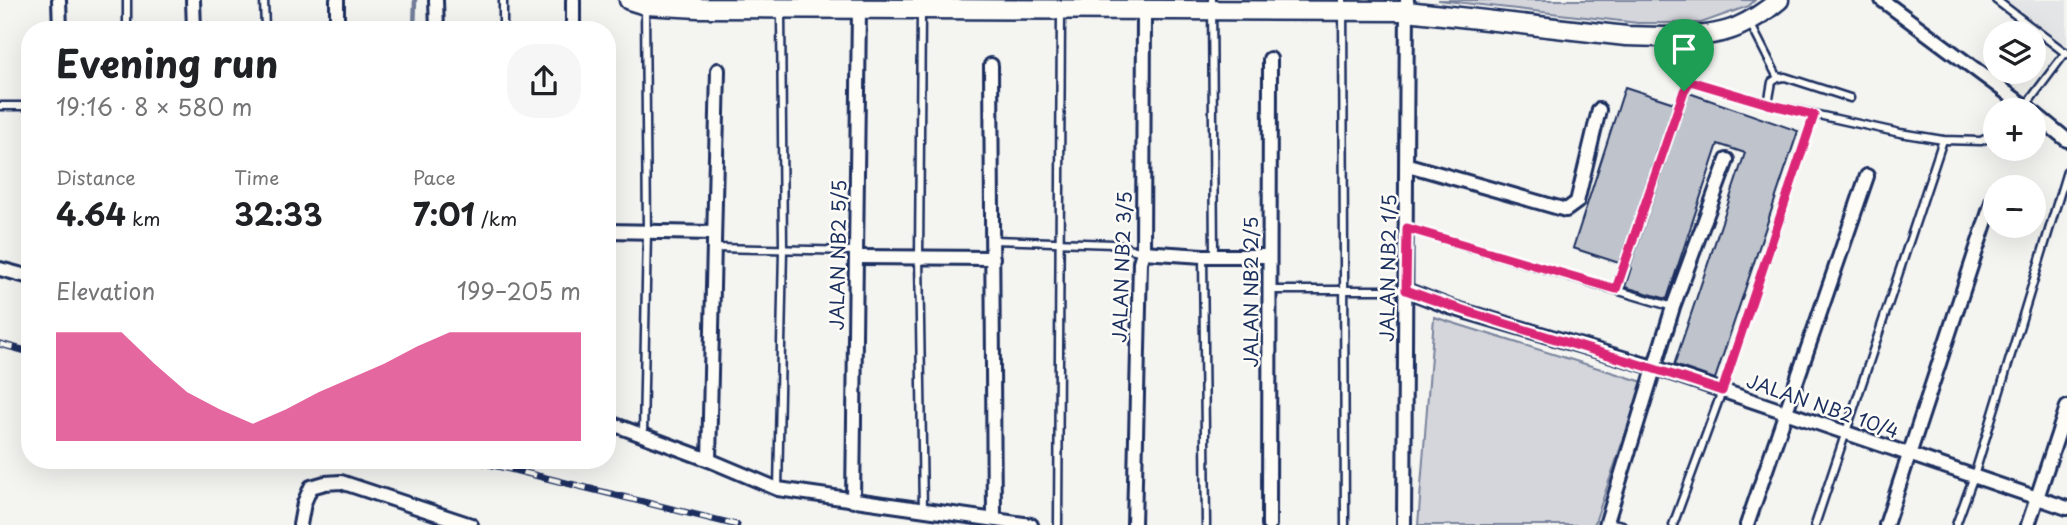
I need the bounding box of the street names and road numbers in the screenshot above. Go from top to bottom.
street label: JALAN NB2 5/5 [822,179,852,331]
street label: JALAN NB2 3/5 [1104,191,1138,343]
street label: JALAN NB2 1/5 [1372,194,1402,342]
street label: JALAN NB2 2/5 [1236,217,1264,367]
street label: JALAN NB2 10/4 [1743,366,1903,444]

